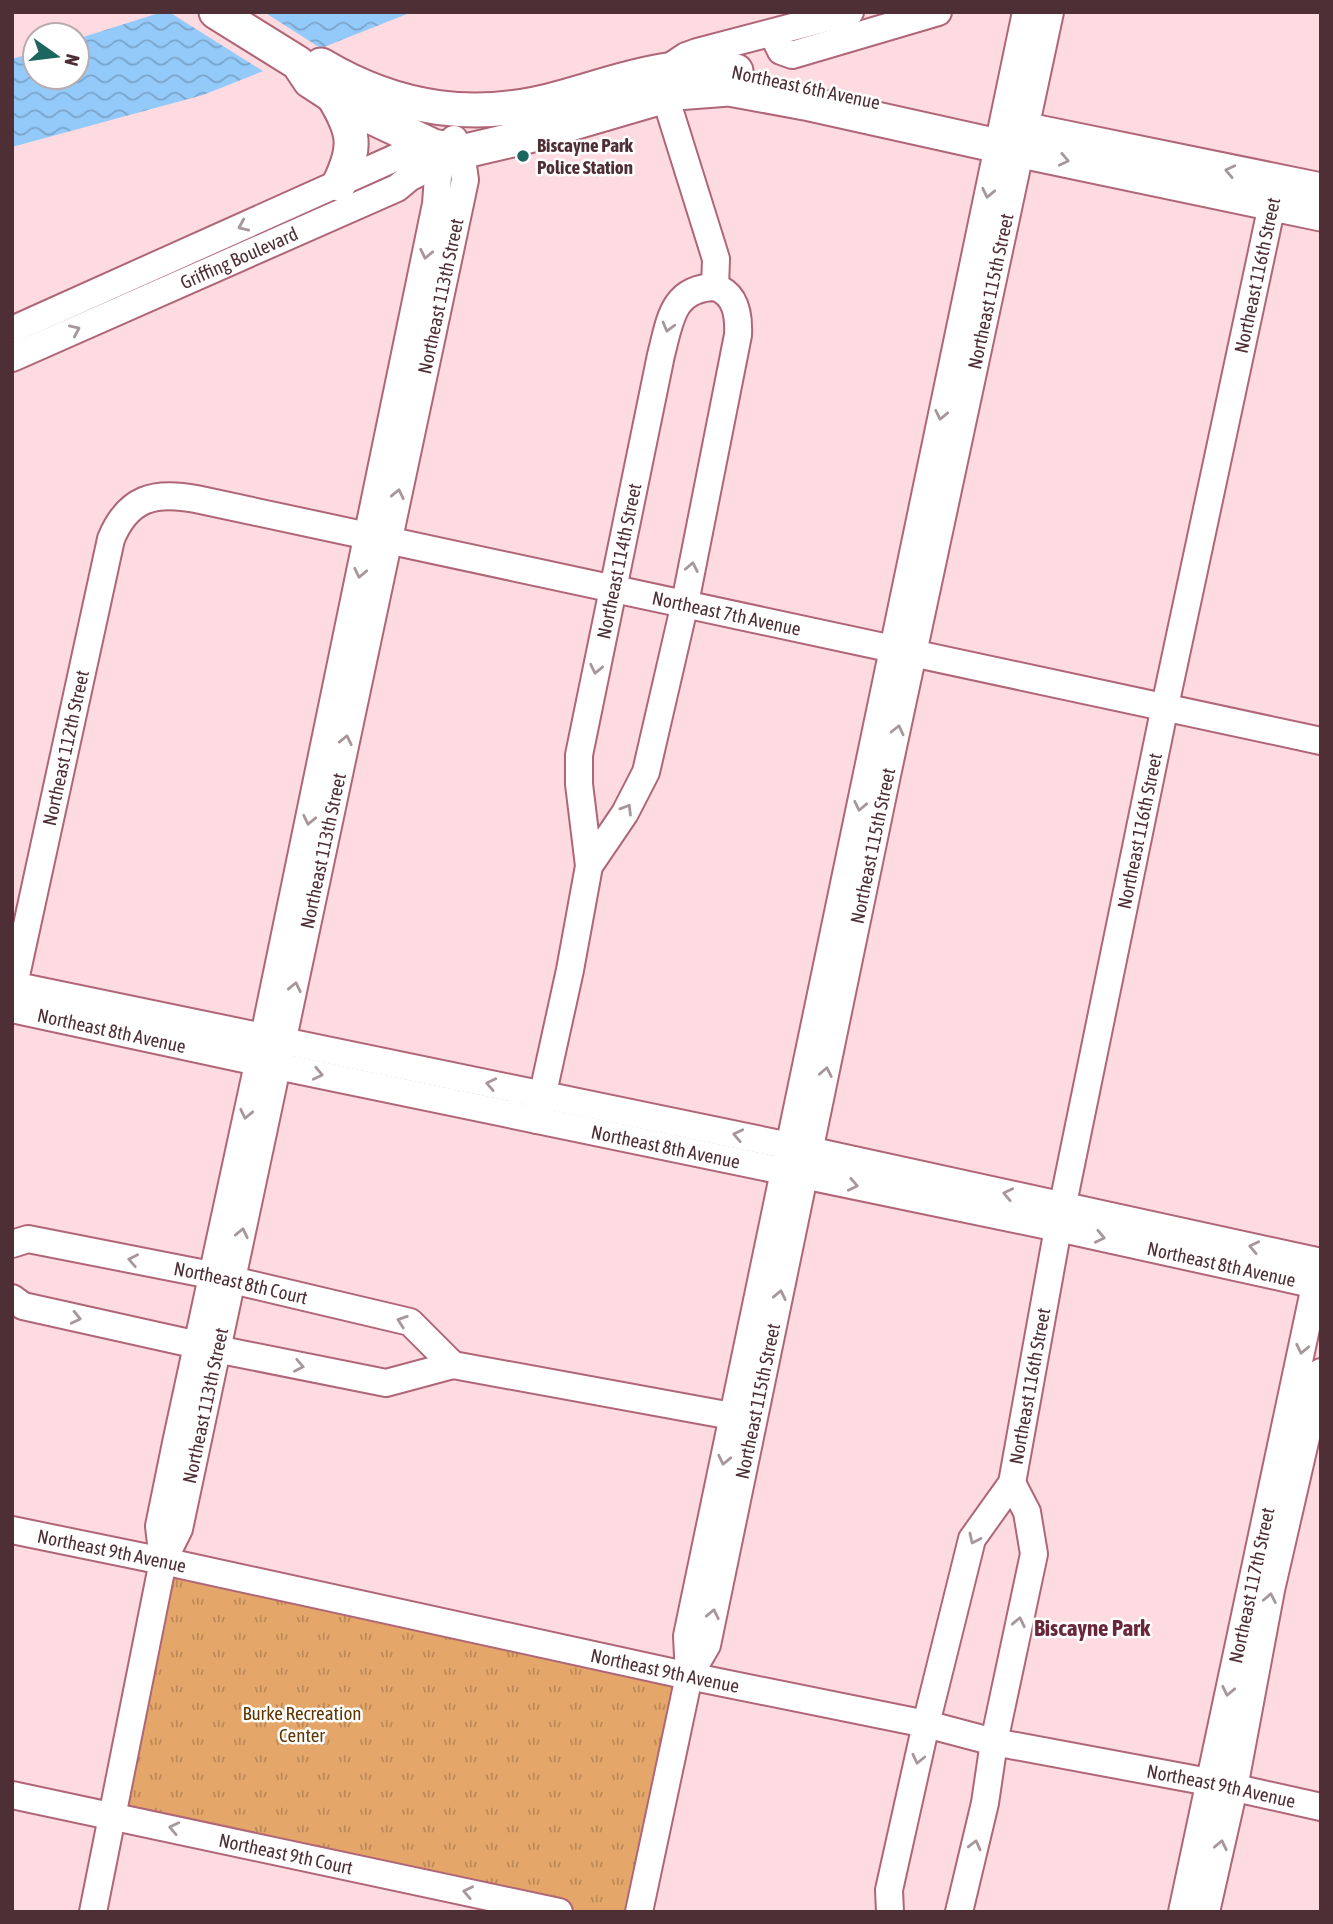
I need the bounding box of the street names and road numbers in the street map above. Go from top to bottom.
street label: Northeast 6th Avenue [730,61,882,113]
street label: Northeast 116th Street [1230,195,1284,355]
street label: Northeast 115th Street [963,211,1018,371]
street label: Northeast 113th Street [413,216,468,376]
street label: Griffing Boulevard [177,222,301,293]
street label: Northeast 114th Street [592,481,645,641]
street label: Northeast 7th Avenue [650,586,803,640]
street label: Northeast 112th Street [38,668,93,828]
street label: Northeast 116th Street [1113,751,1166,911]
street label: Northeast 115th Street [846,766,899,926]
street label: Northeast 113th Street [296,771,350,931]
street label: Northeast 8th Avenue [35,1004,188,1057]
street label: Northeast 8th Avenue [589,1120,742,1173]
street label: Northeast 8th Avenue [1145,1237,1298,1291]
street label: Northeast 8th Court [172,1257,310,1308]
street label: Northeast 116th Street [1005,1306,1054,1466]
street label: Northeast 115th Street [731,1321,784,1481]
street label: Northeast 113th Street [178,1326,232,1485]
street label: Northeast 117th Street [1224,1506,1279,1665]
street label: Northeast 9th Avenue [36,1525,188,1577]
street label: Northeast 9th Avenue [589,1644,741,1697]
street label: Northeast 9th Avenue [1145,1760,1298,1812]
street label: Northeast 9th Court [217,1829,355,1879]

